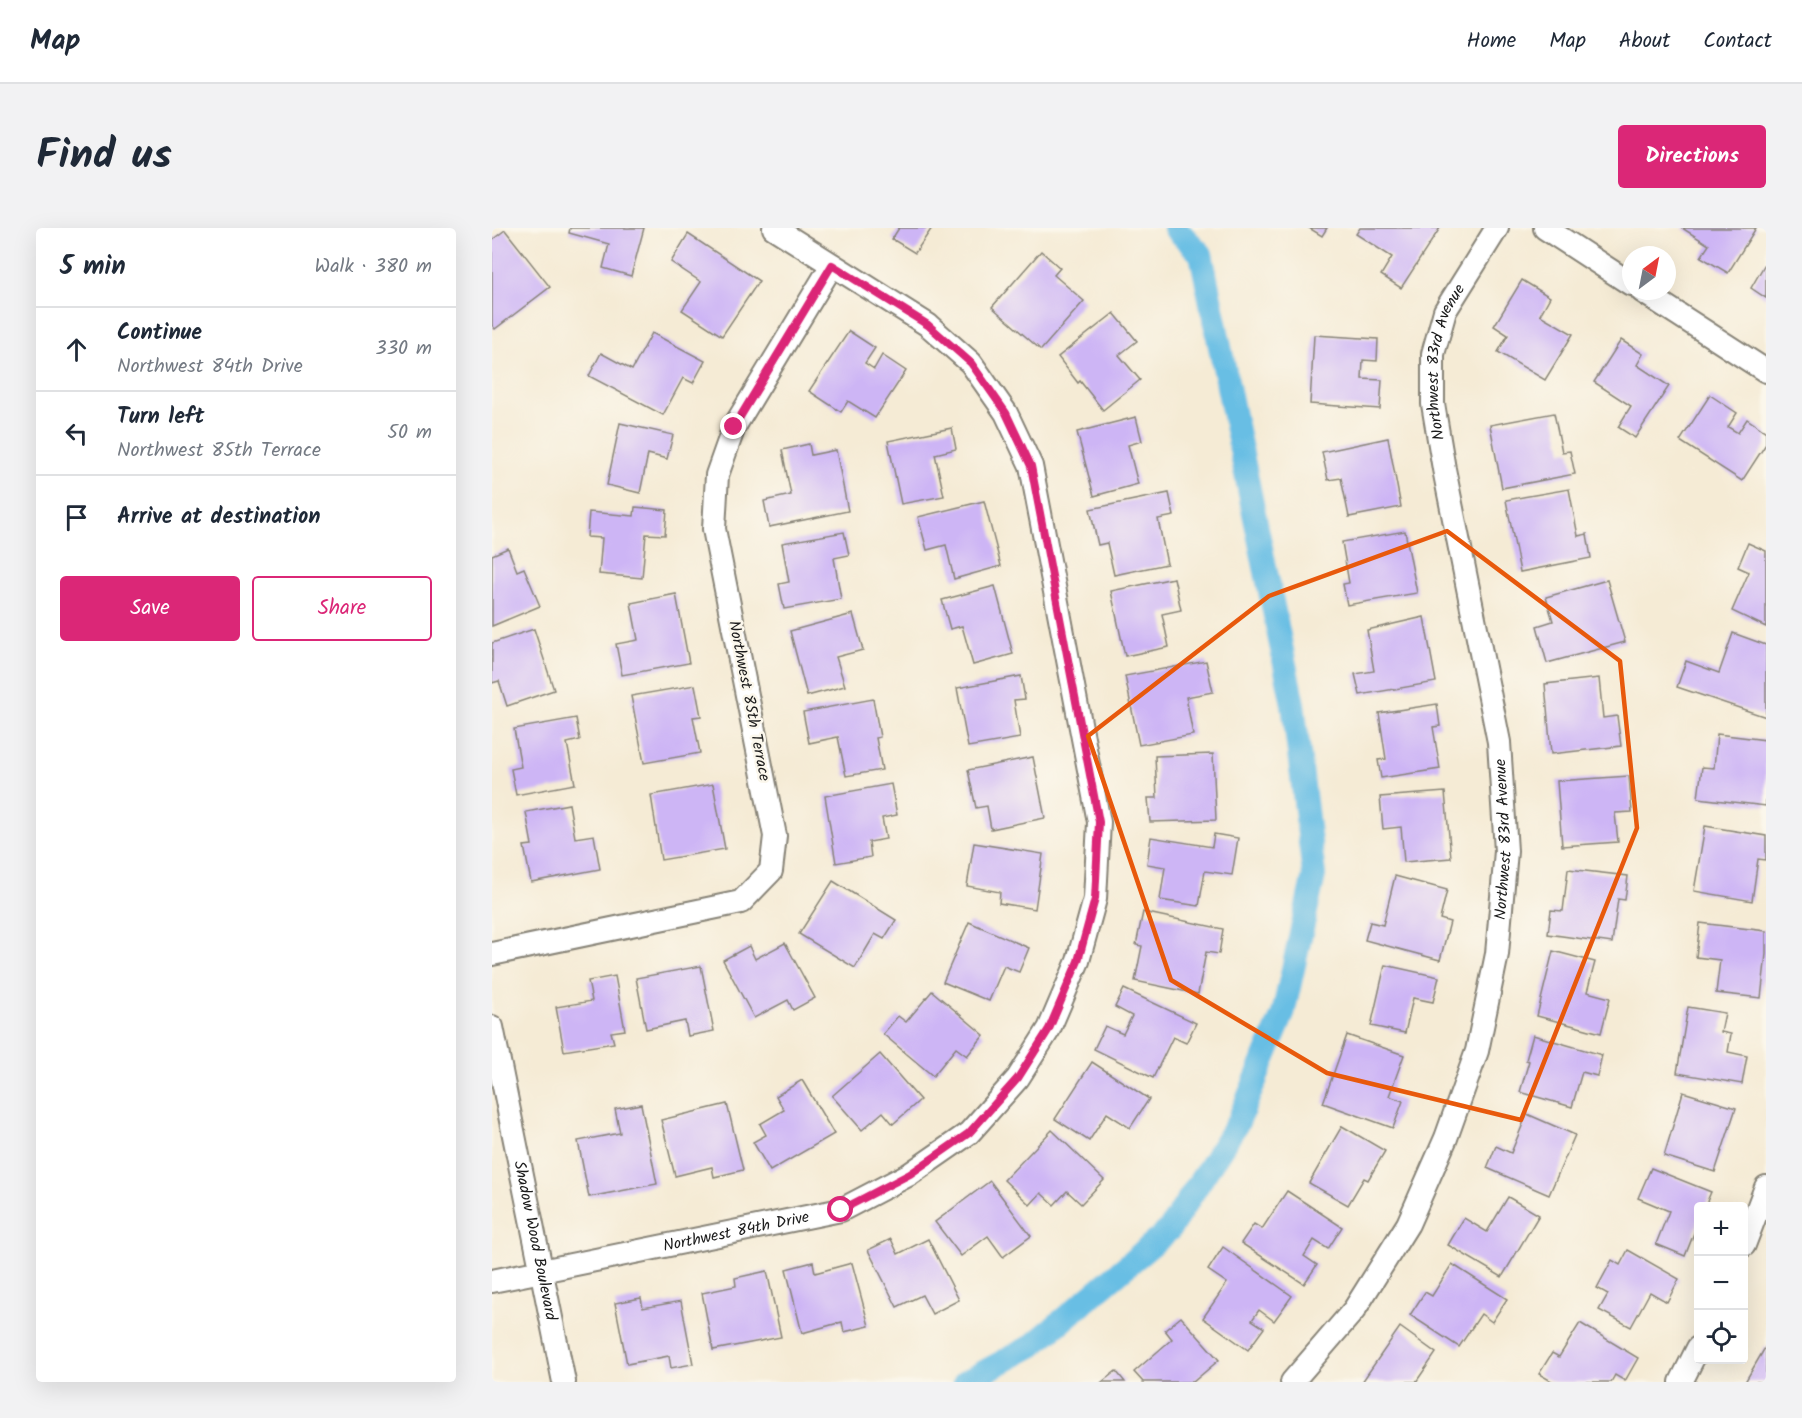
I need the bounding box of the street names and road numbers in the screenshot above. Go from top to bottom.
street label: Northwest 83rd Avenue [1420,279,1472,442]
street label: Northwest 85th Terrace [721,619,777,783]
street label: Northwest 83rd Avenue [1488,758,1519,921]
street label: Shadow Wood Boulevard [507,1159,564,1324]
street label: Northwest 84th Drive [661,1204,811,1258]

